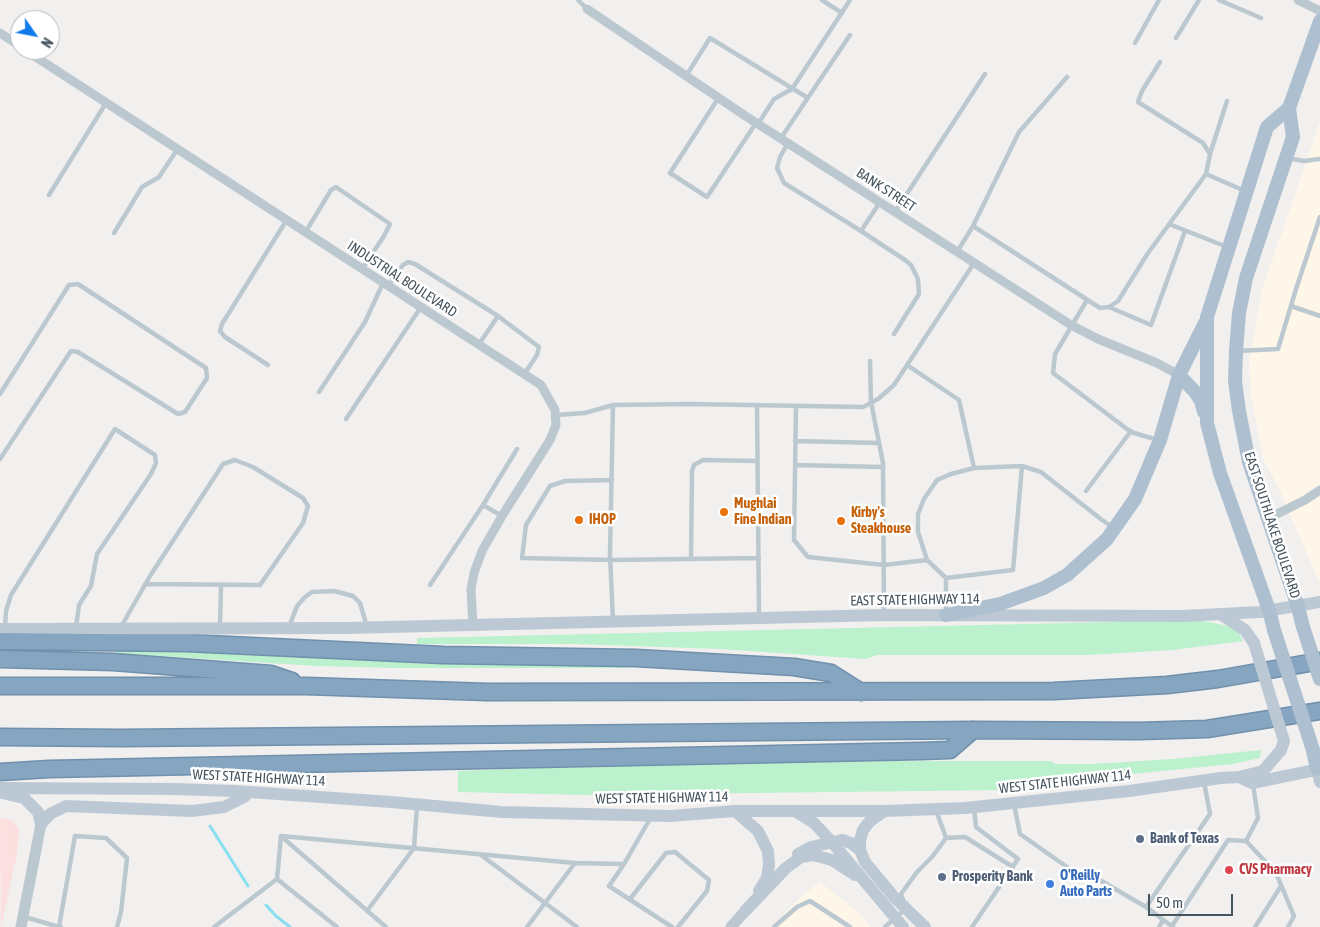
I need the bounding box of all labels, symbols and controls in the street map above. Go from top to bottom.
north arrow [10,10,60,60]
text: N [38,35,56,50]
street label: BANK STREET [853,165,919,215]
street label: INDUSTRIAL BOULEVARD [344,237,460,321]
street label: EAST SOUTHLAKE BOULEVARD [1240,450,1304,600]
place label: Mughlai Fine Indian [734,496,791,528]
place label: Kirby's Steakhouse [851,505,911,538]
marker: Mughlai Fine Indian [718,506,730,518]
place label: IHOP [589,512,616,528]
marker: IHOP [573,514,585,526]
marker: Kirby's Steakhouse [835,515,847,527]
street label: EAST STATE HIGHWAY 114 [850,590,980,610]
street label: WEST STATE HIGHWAY 114 [192,766,326,790]
street label: WEST STATE HIGHWAY 114 [998,767,1132,797]
street label: WEST STATE HIGHWAY 114 [595,788,729,808]
place label: Bank of Texas [1150,831,1219,847]
marker: Bank of Texas [1134,833,1146,845]
place label: CVS Pharmacy [1239,862,1312,878]
marker: CVS Pharmacy [1223,864,1235,876]
place label: O'Reilly Auto Parts [1060,868,1112,900]
place label: Prosperity Bank [952,869,1033,885]
marker: Prosperity Bank [936,871,948,883]
marker: O'Reilly Auto Parts [1044,878,1056,890]
scale bar [1150,884,1235,916]
text: 50 m [1156,894,1183,911]

